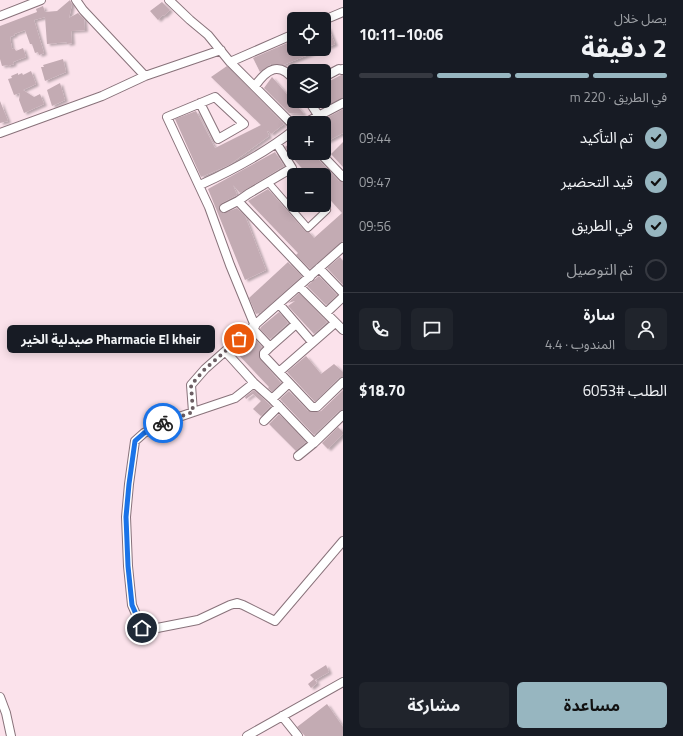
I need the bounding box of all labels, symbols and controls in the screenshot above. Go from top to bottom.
text: يصل خلال [614,8,667,28]
map controls [287,12,331,212]
button: locate [287,12,331,56]
text: 10:06–10:11 [359,23,443,46]
text: 2 دقيقة [581,28,667,67]
button: layers [287,64,331,108]
text: في الطريق · 220 m [570,87,667,107]
button: + [287,116,331,160]
text: تم التأكيد [580,126,633,149]
icon: check [645,127,667,149]
text: 09:44 [359,128,391,148]
button: − [287,168,331,212]
text: قيد التحضير [561,170,633,193]
icon: check [645,171,667,193]
text: 09:47 [359,172,391,192]
text: في الطريق [572,214,633,237]
icon: check [645,215,667,237]
text: 09:56 [359,216,391,236]
text: تم التوصيل [567,258,633,281]
text: سارة [583,303,615,326]
button: phone [359,308,401,350]
button: chat [411,308,453,350]
button: person [625,308,667,350]
pin [222,322,256,356]
callout: Pharmacie El kheir صيدلية الخير [7,325,215,353]
icon: bag [228,328,250,350]
text: Pharmacie El kheir صيدلية الخير [21,329,201,349]
text: المندوب · 4.4 [545,334,615,354]
text: $18.70 [359,379,405,402]
text: الطلب #6053 [583,379,667,402]
courier [143,403,183,443]
icon: bike [152,412,174,434]
pin [125,611,159,645]
icon: home [131,617,153,639]
button: مشاركة [359,682,509,728]
button: مساعدة [517,682,667,728]

